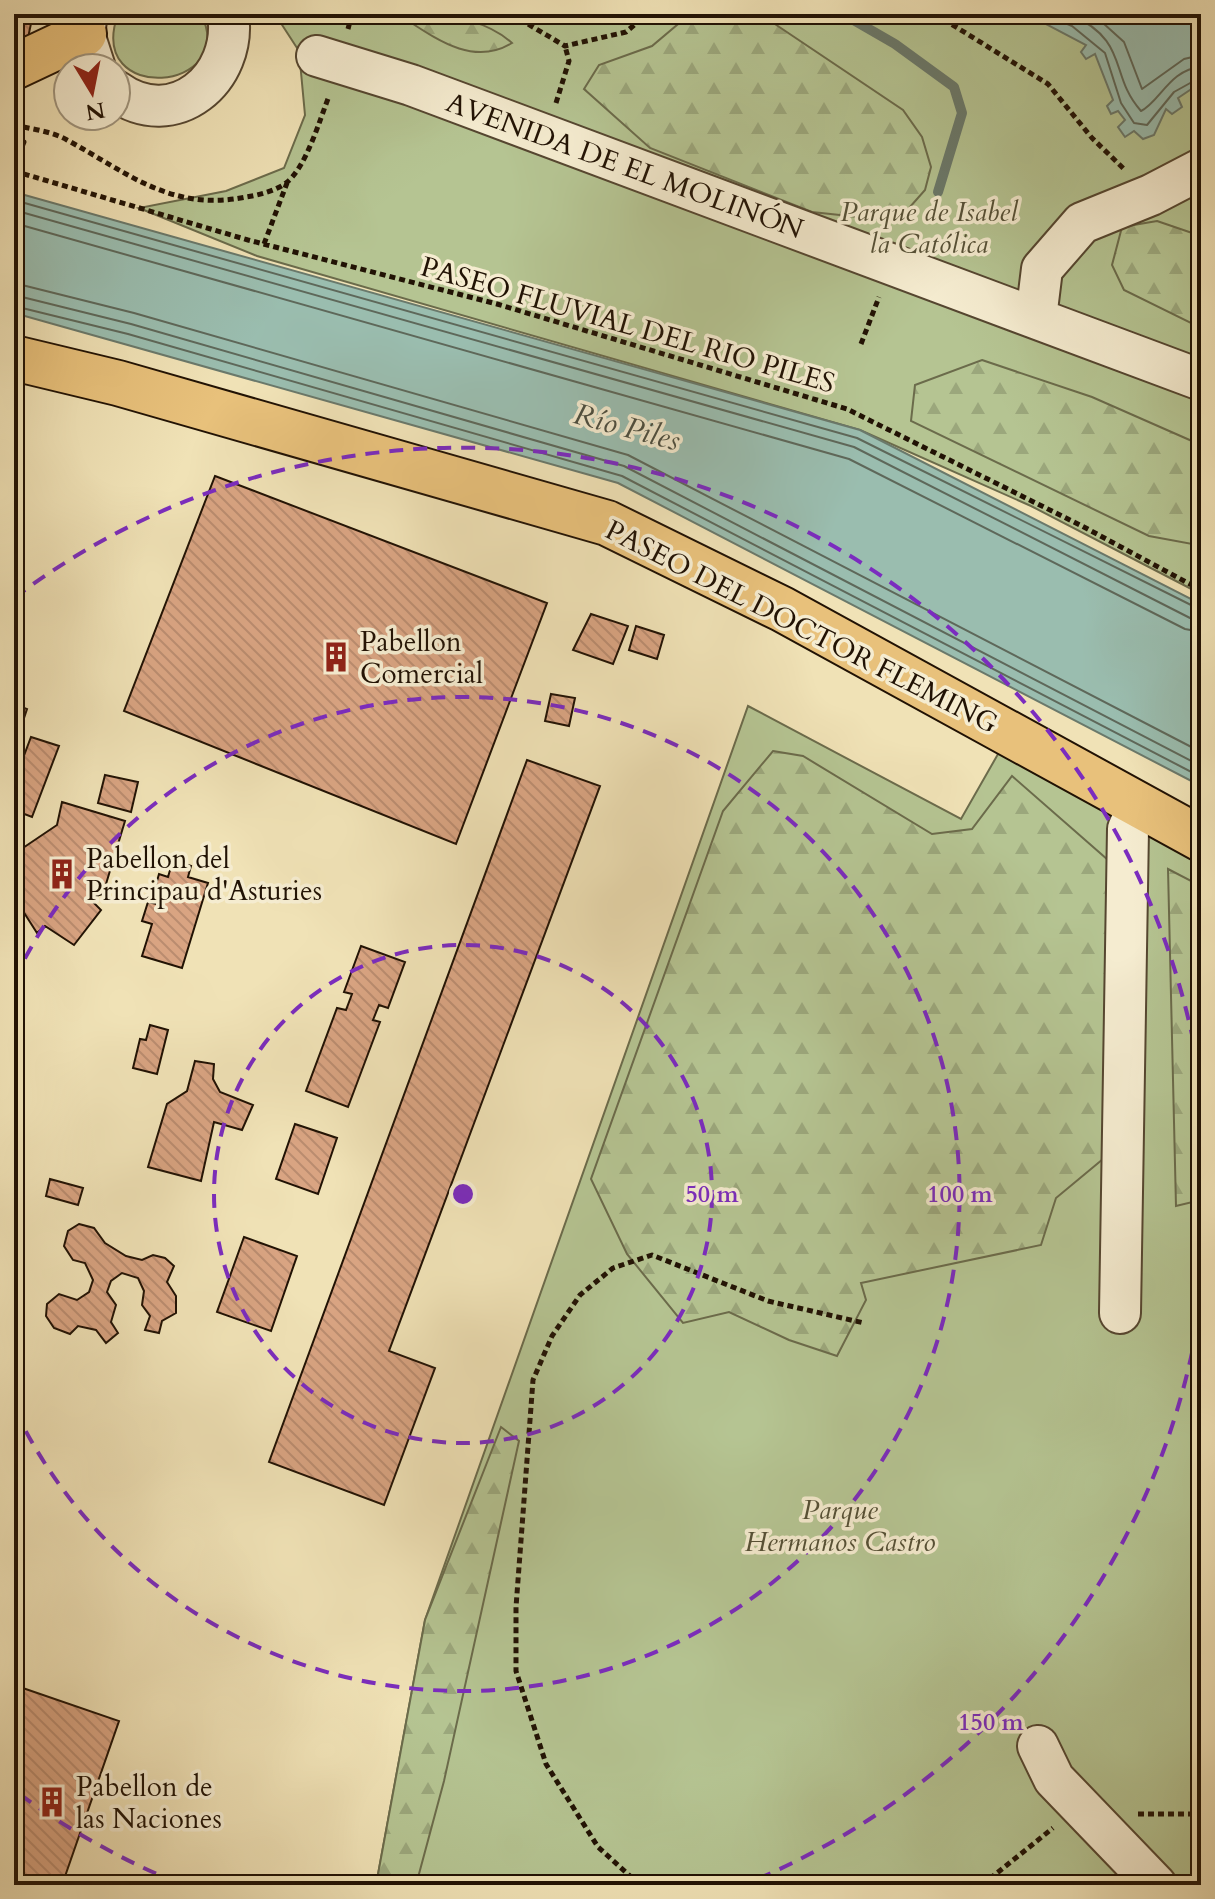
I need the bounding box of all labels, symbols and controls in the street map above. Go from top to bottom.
north arrow [52,52,132,132]
street label: AVENIDA DE EL MOLINÓN [441,84,809,248]
text: N [83,94,107,127]
park label: Parque de Isabel la Católica [840,193,1019,263]
street label: PASEO FLUVIAL DEL RIO PILES [416,248,839,402]
water label: Río Piles [569,394,685,461]
street label: PASEO DEL DOCTOR FLEMING [599,511,1004,743]
place label: Pabellon Comercial [360,623,483,693]
building icon: Pabellon Comercial [319,640,353,674]
place label: Pabellon del Principau d'Asturies [86,840,322,910]
building icon: Pabellon del Principau d'Asturies [45,857,79,891]
text: 50 m [685,1178,739,1211]
text: 100 m [927,1178,994,1211]
centre of rings [449,1180,477,1208]
park label: Parque Hermanos Castro [744,1491,936,1561]
text: 150 m [958,1706,1025,1739]
place label: Pabellon de las Naciones [76,1768,222,1838]
building icon: Pabellon de las Naciones [35,1785,69,1819]

